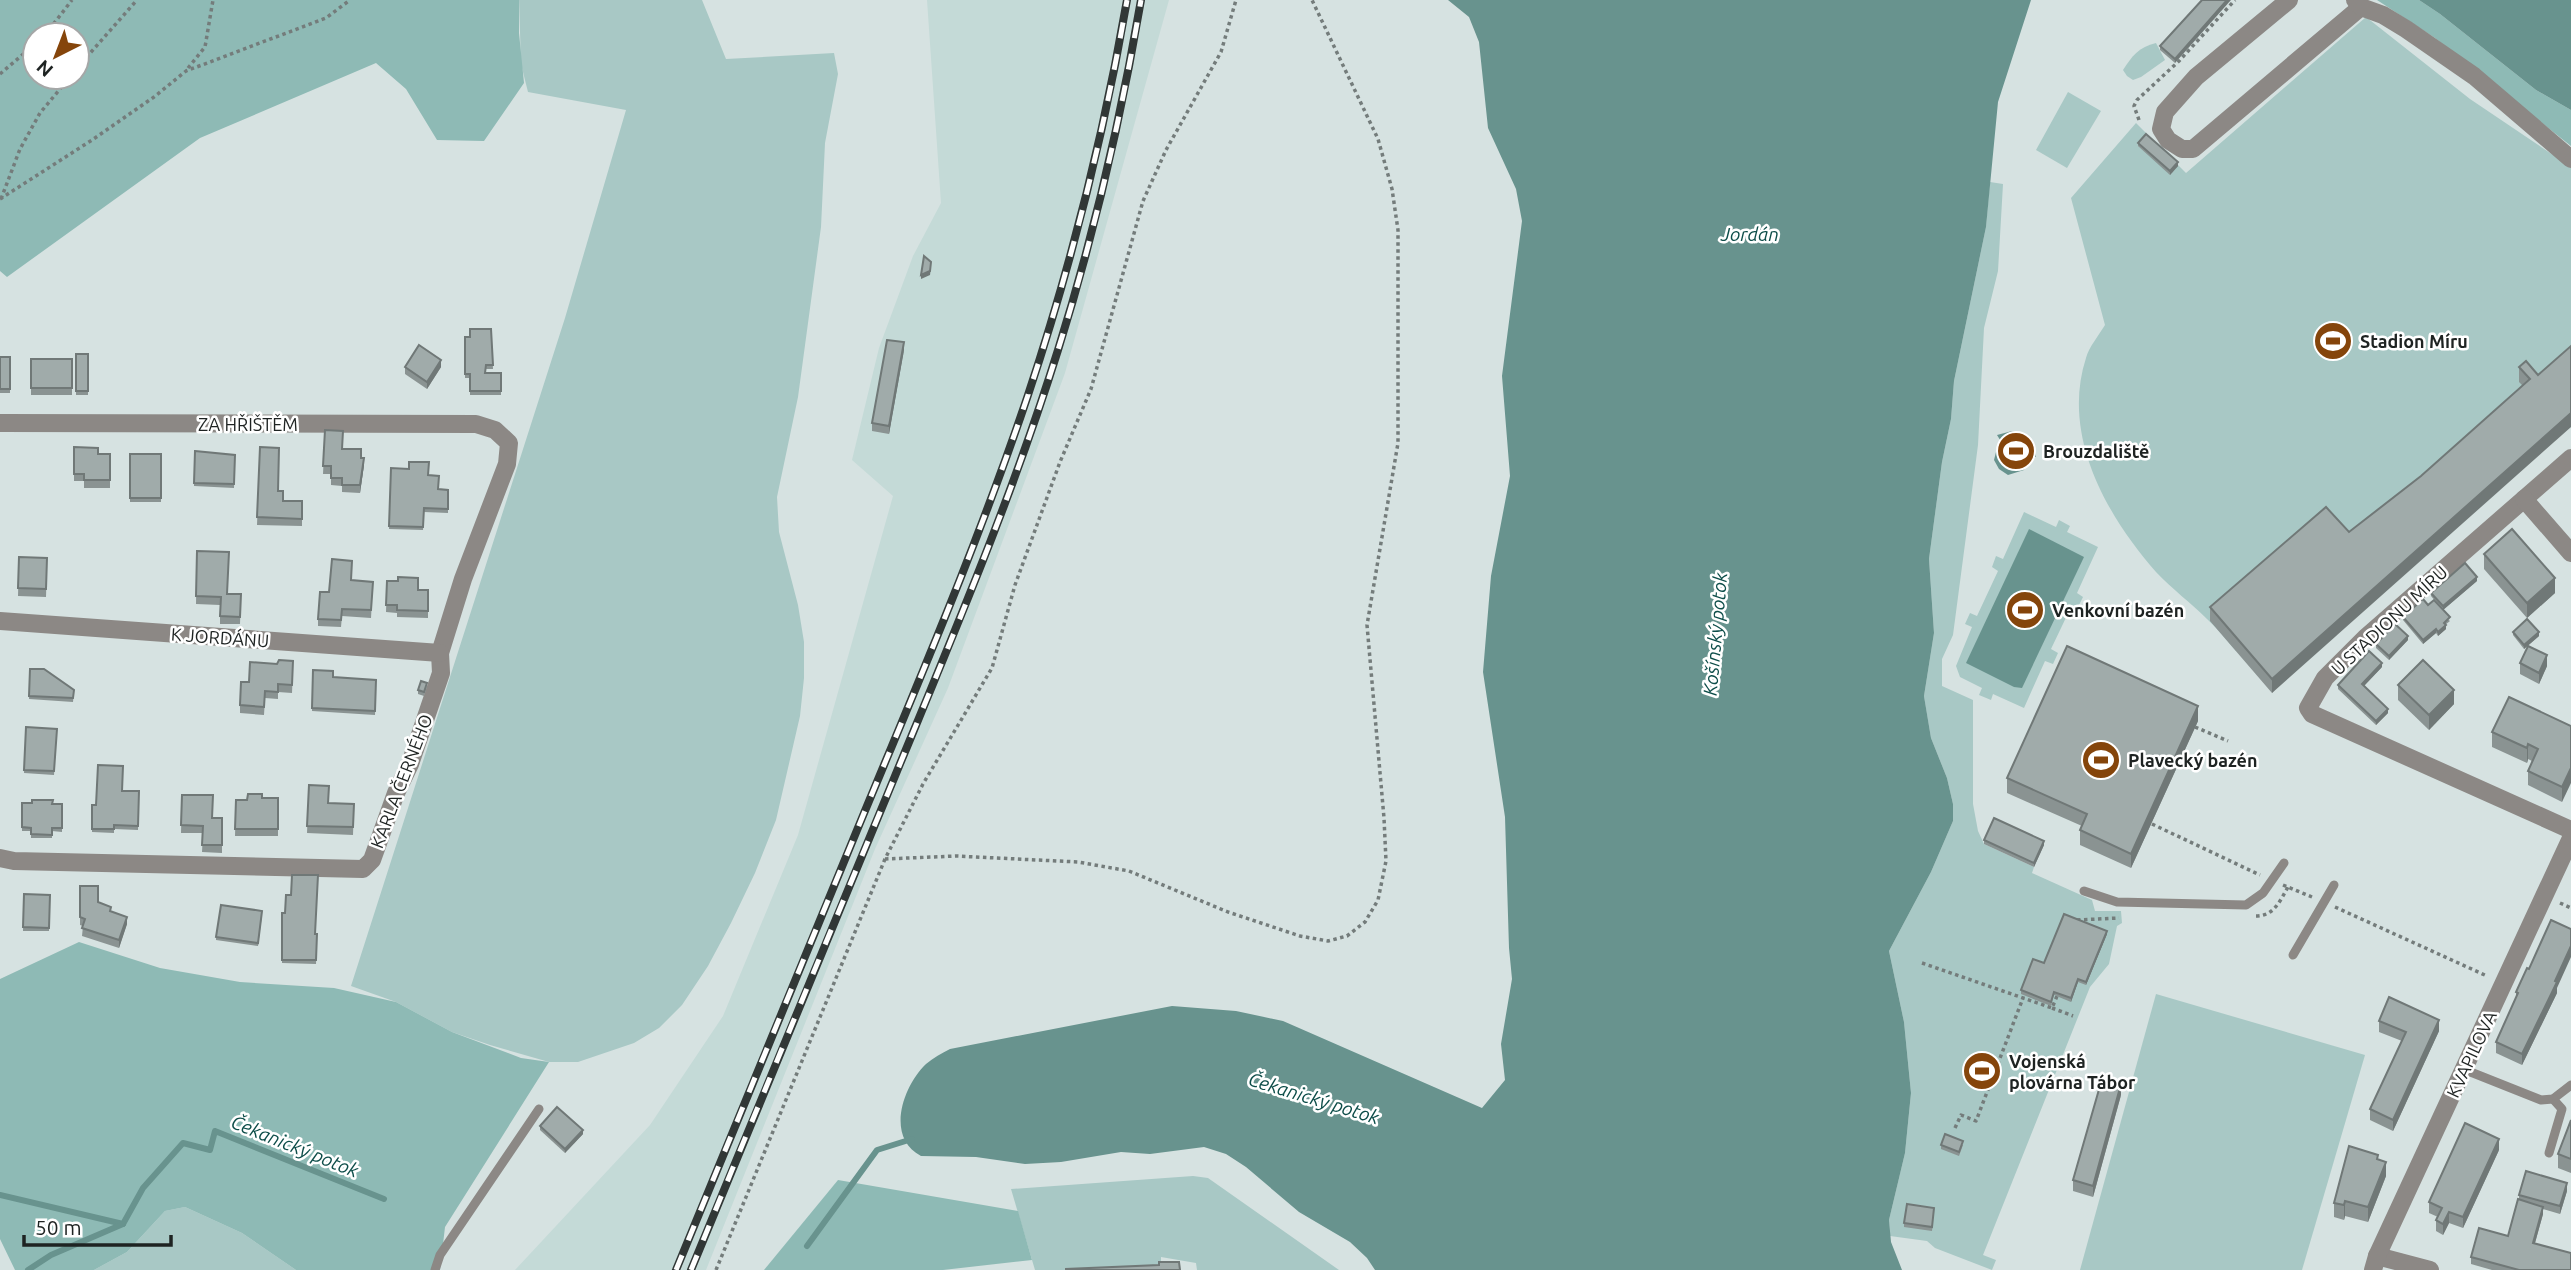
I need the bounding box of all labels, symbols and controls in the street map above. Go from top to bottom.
north arrow [21,21,91,91]
text: N [32,56,57,82]
water label: Jordán [1720,223,1779,245]
sports icon: Stadion Míru [2312,320,2354,362]
place label: Stadion Míru [2360,331,2468,351]
street label: ZA HŘIŠTĚM [198,413,298,434]
sports icon: Brouzdaliště [1995,430,2037,472]
place label: Brouzdaliště [2043,441,2150,461]
street label: U STADIONU MÍRU [2326,561,2451,679]
water label: Košínský potok [1699,571,1731,697]
sports icon: Venkovní bazén [2004,589,2046,631]
place label: Venkovní bazén [2052,600,2184,620]
street label: K JORDÁNU [170,623,270,650]
street label: KARLA ČERNÉHO [365,711,436,851]
sports icon: Plavecký bazén [2080,739,2122,781]
place label: Plavecký bazén [2128,750,2258,770]
street label: KVAPILOVA [2442,1007,2500,1101]
sports icon: Vojenská plovárna Tábor [1961,1050,2003,1092]
place label: Vojenská plovárna Tábor [2009,1051,2136,1092]
water label: Čekanický potok [1246,1068,1382,1128]
water label: Čekanický potok [228,1110,362,1182]
scale bar [24,1204,172,1248]
text: 50 m [35,1215,82,1239]

